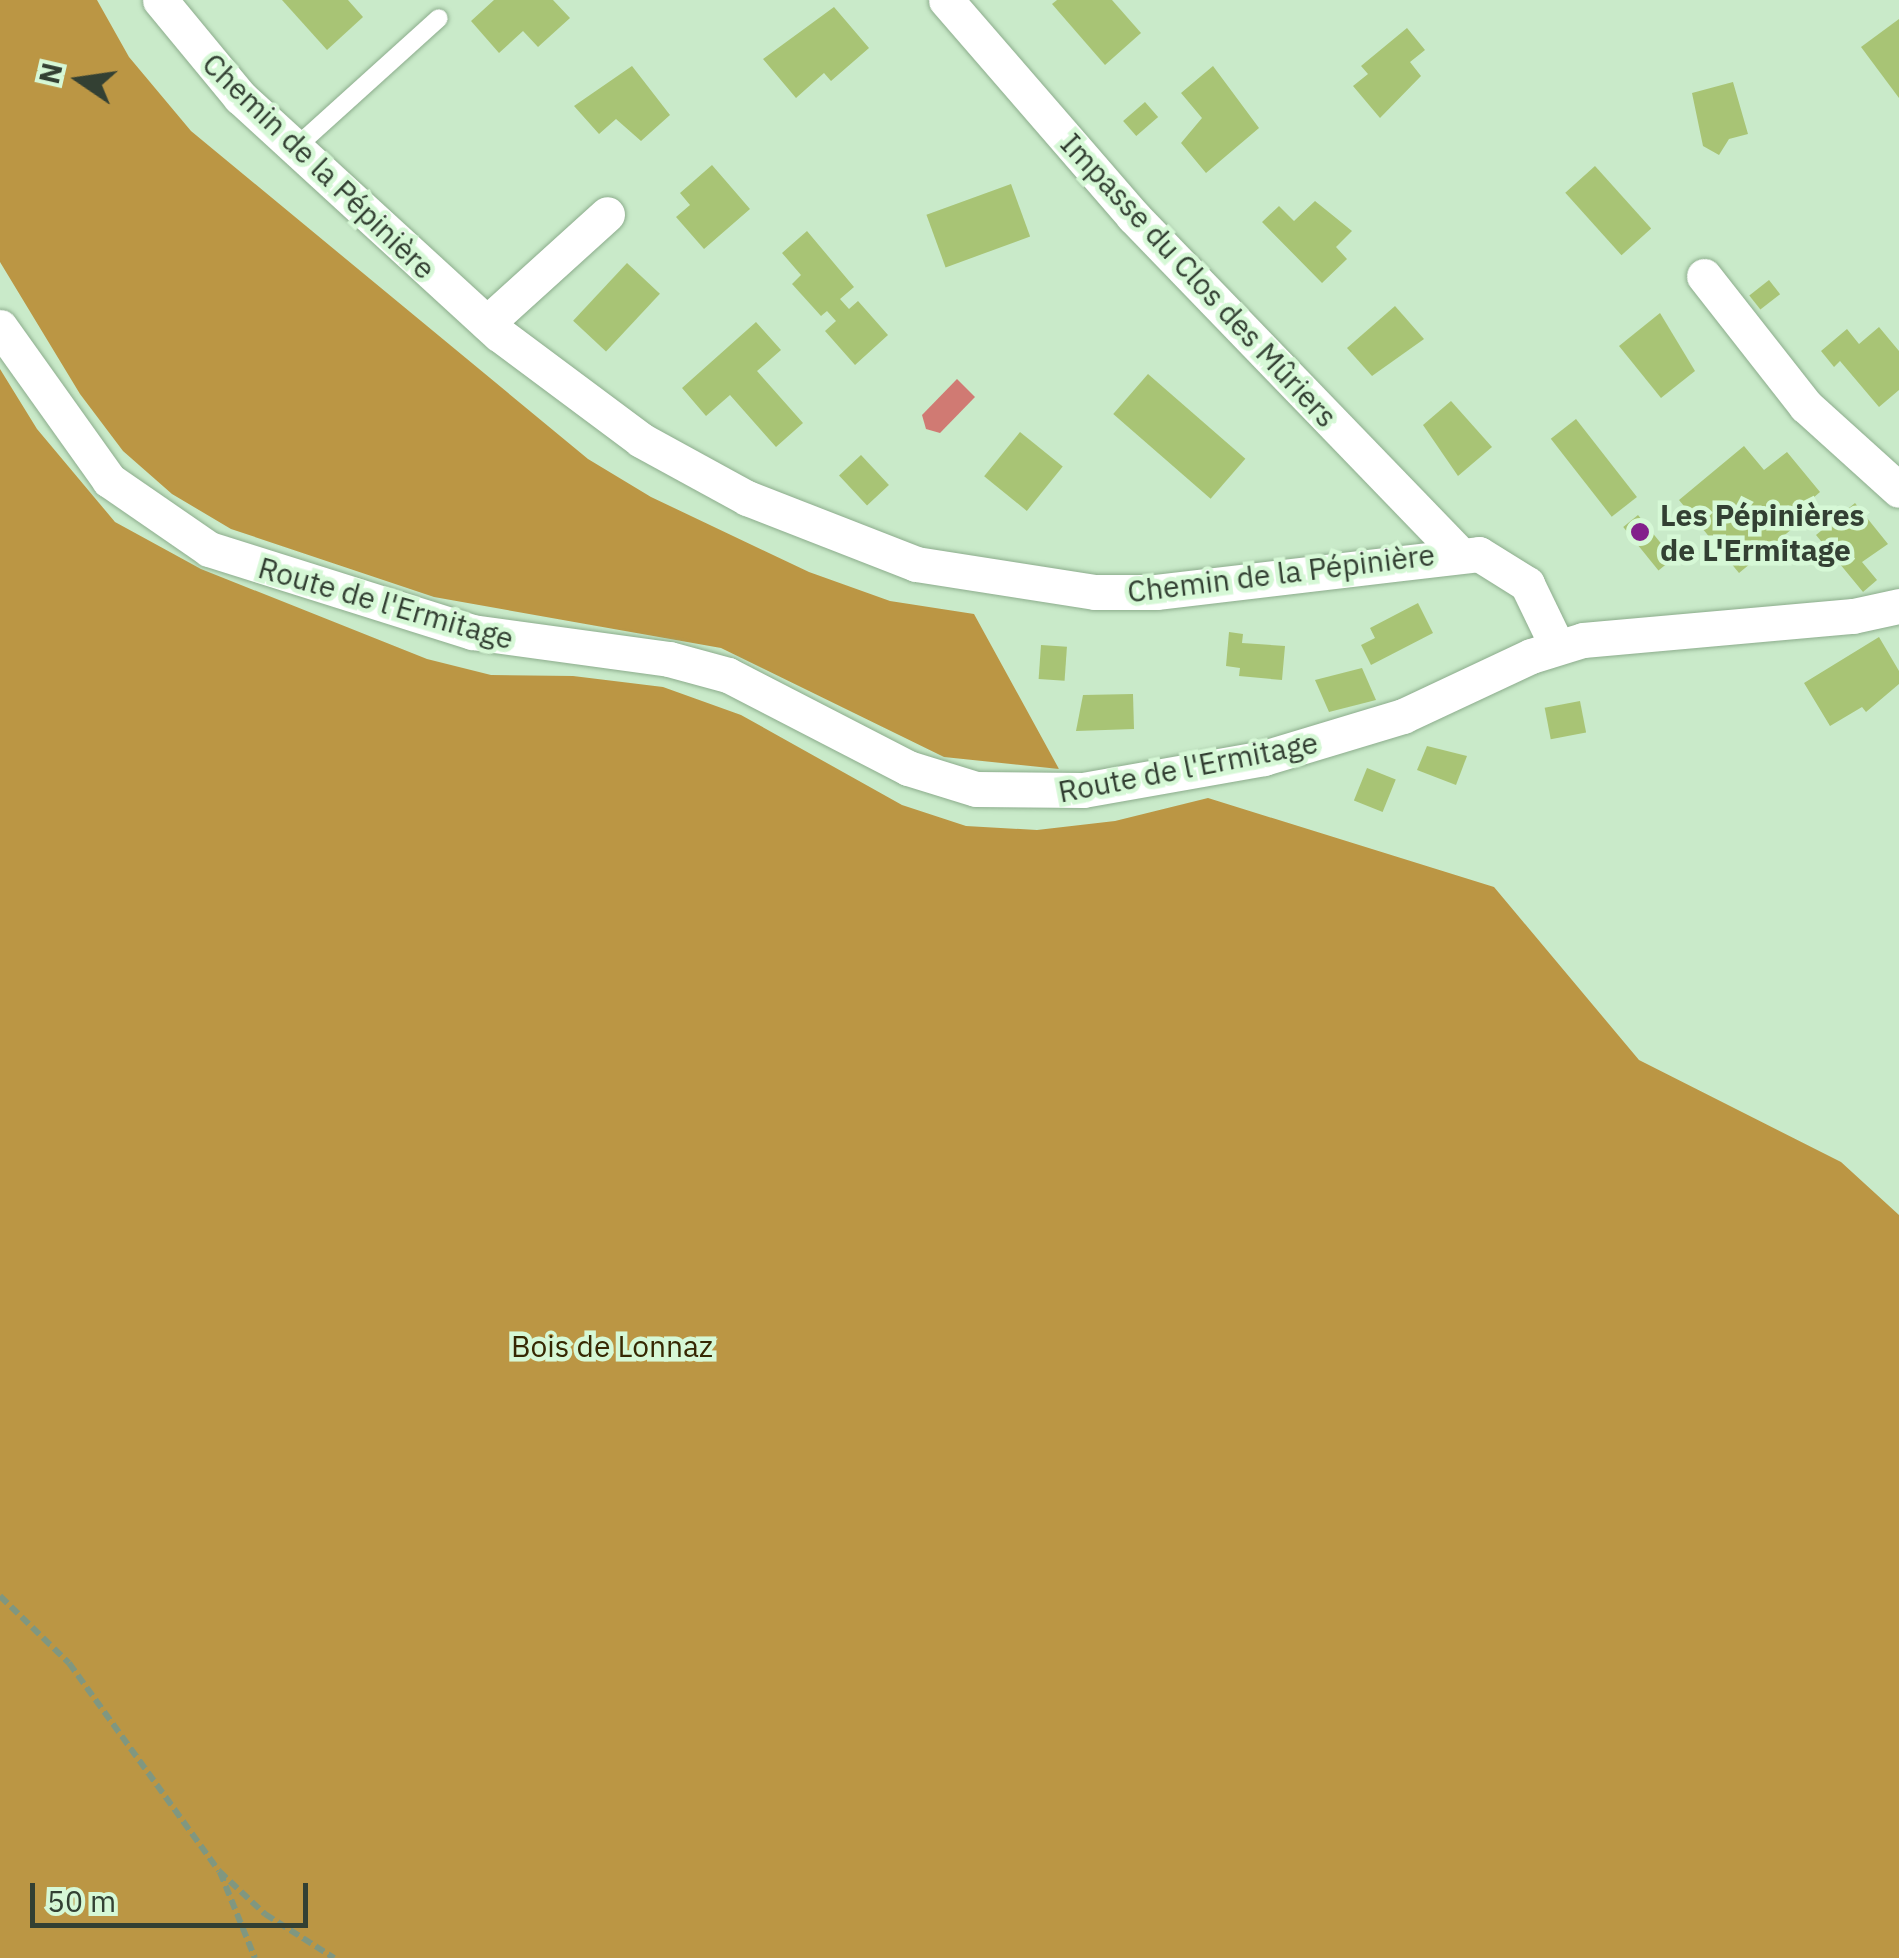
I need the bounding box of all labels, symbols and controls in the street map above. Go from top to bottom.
north arrow [30,30,130,130]
street label: Chemin de la Pépinière [195,46,443,286]
text: N [30,59,71,87]
street label: Impasse du Clos des Mûriers [1053,126,1345,434]
place label: Les Pépinières de L'Ermitage [1660,497,1865,568]
marker: Les Pépinières de L'Ermitage [1629,521,1651,543]
street label: Chemin de la Pépinière [1125,536,1437,610]
street label: Route de l'Ermitage [254,549,518,657]
street label: Route de l'Ermitage [1055,724,1321,810]
park label: Bois de Lonnaz [511,1328,713,1364]
scale bar [35,1863,312,1925]
text: 50 m [47,1881,116,1920]

